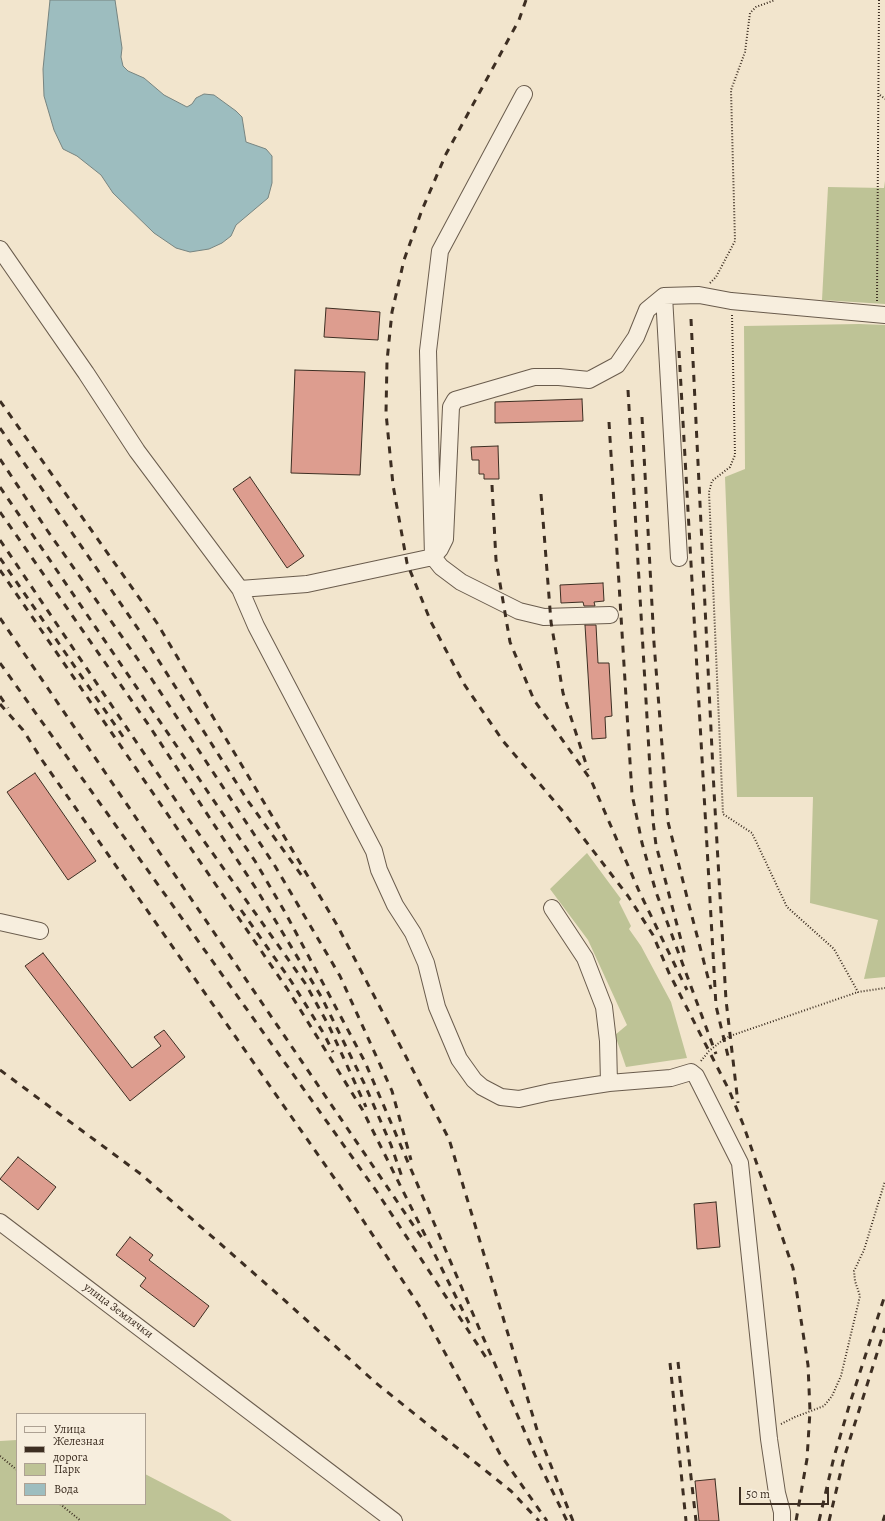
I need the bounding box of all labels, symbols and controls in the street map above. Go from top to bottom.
street label: улица Землячки [80,1280,156,1342]
legend [16,1413,146,1505]
text: Улица [54,1421,85,1437]
text: Железная дорога [53,1433,104,1465]
text: Парк [54,1461,80,1477]
scale bar [741,1479,831,1505]
text: Вода [54,1481,79,1497]
text: 50 m [746,1486,770,1502]

